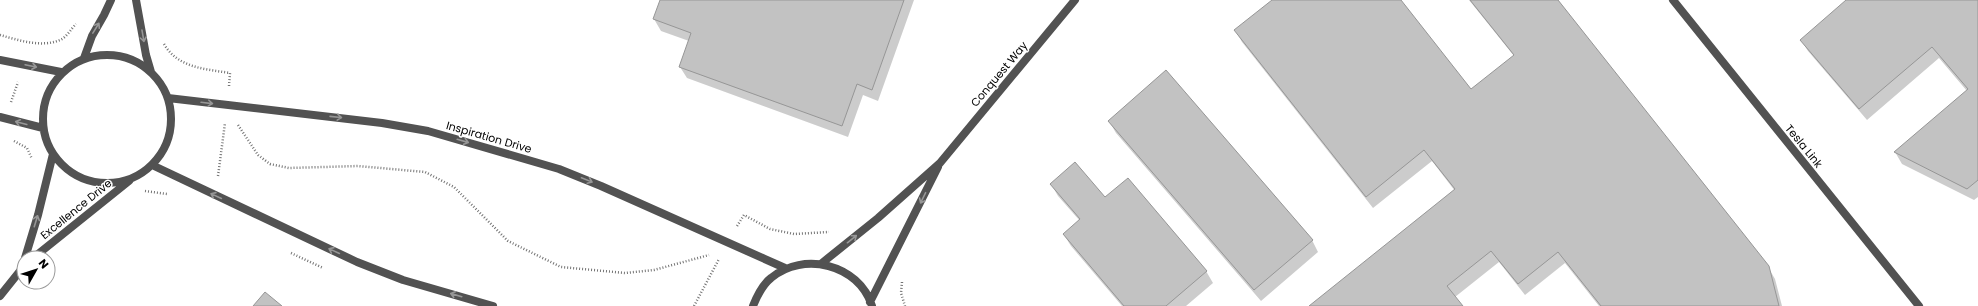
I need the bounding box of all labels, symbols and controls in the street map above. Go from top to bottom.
one-way arrow [92,23,100,34]
one-way arrow [139,29,147,42]
street label: Conquest Way [967,37,1032,110]
one-way arrow [24,62,37,70]
one-way arrow [200,99,213,106]
one-way arrow [329,114,342,121]
street label: Inspiration Drive [444,117,534,157]
one-way arrow [15,118,28,126]
street label: Tesla Link [1781,121,1827,171]
one-way arrow [457,138,470,145]
street label: Excellence Drive [37,175,115,243]
one-way arrow [581,177,593,185]
one-way arrow [919,191,926,203]
one-way arrow [211,192,223,199]
one-way arrow [33,214,40,227]
one-way arrow [847,235,858,243]
one-way arrow [328,247,340,254]
north arrow [16,250,56,290]
text: N [35,255,53,272]
one-way arrow [450,291,463,298]

